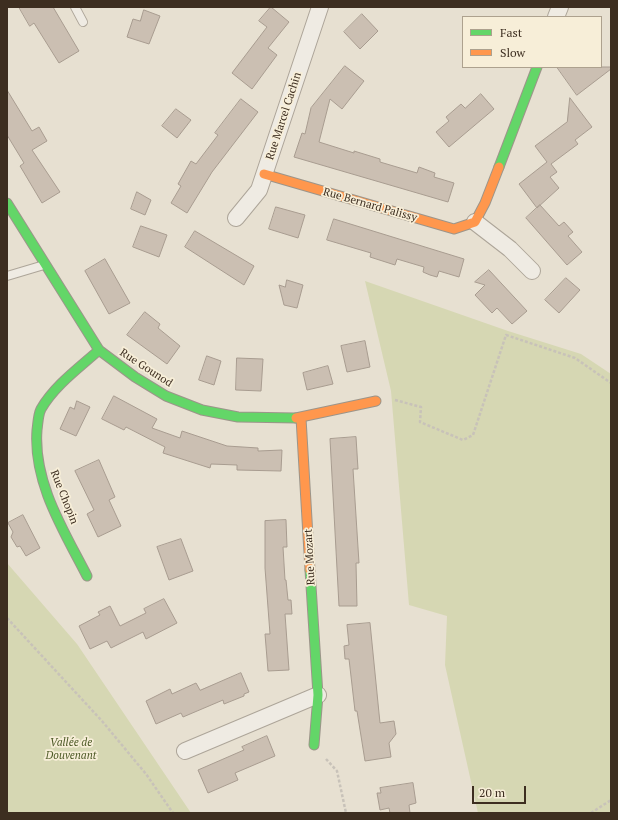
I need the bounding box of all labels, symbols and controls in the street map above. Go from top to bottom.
legend [462,16,602,68]
text: Fast [500,25,522,40]
text: Slow [500,45,525,60]
street label: Rue Marcel Cachin [264,71,304,161]
street label: Rue Bernard Palissy [322,185,418,225]
street label: Rue Gounod [117,346,175,390]
street label: Rue Chopin [47,468,81,526]
street label: Rue Mozart [302,529,318,585]
park label: Vallée de Douvenant [46,736,96,762]
scale bar [474,778,528,804]
text: 20 m [479,785,505,800]

